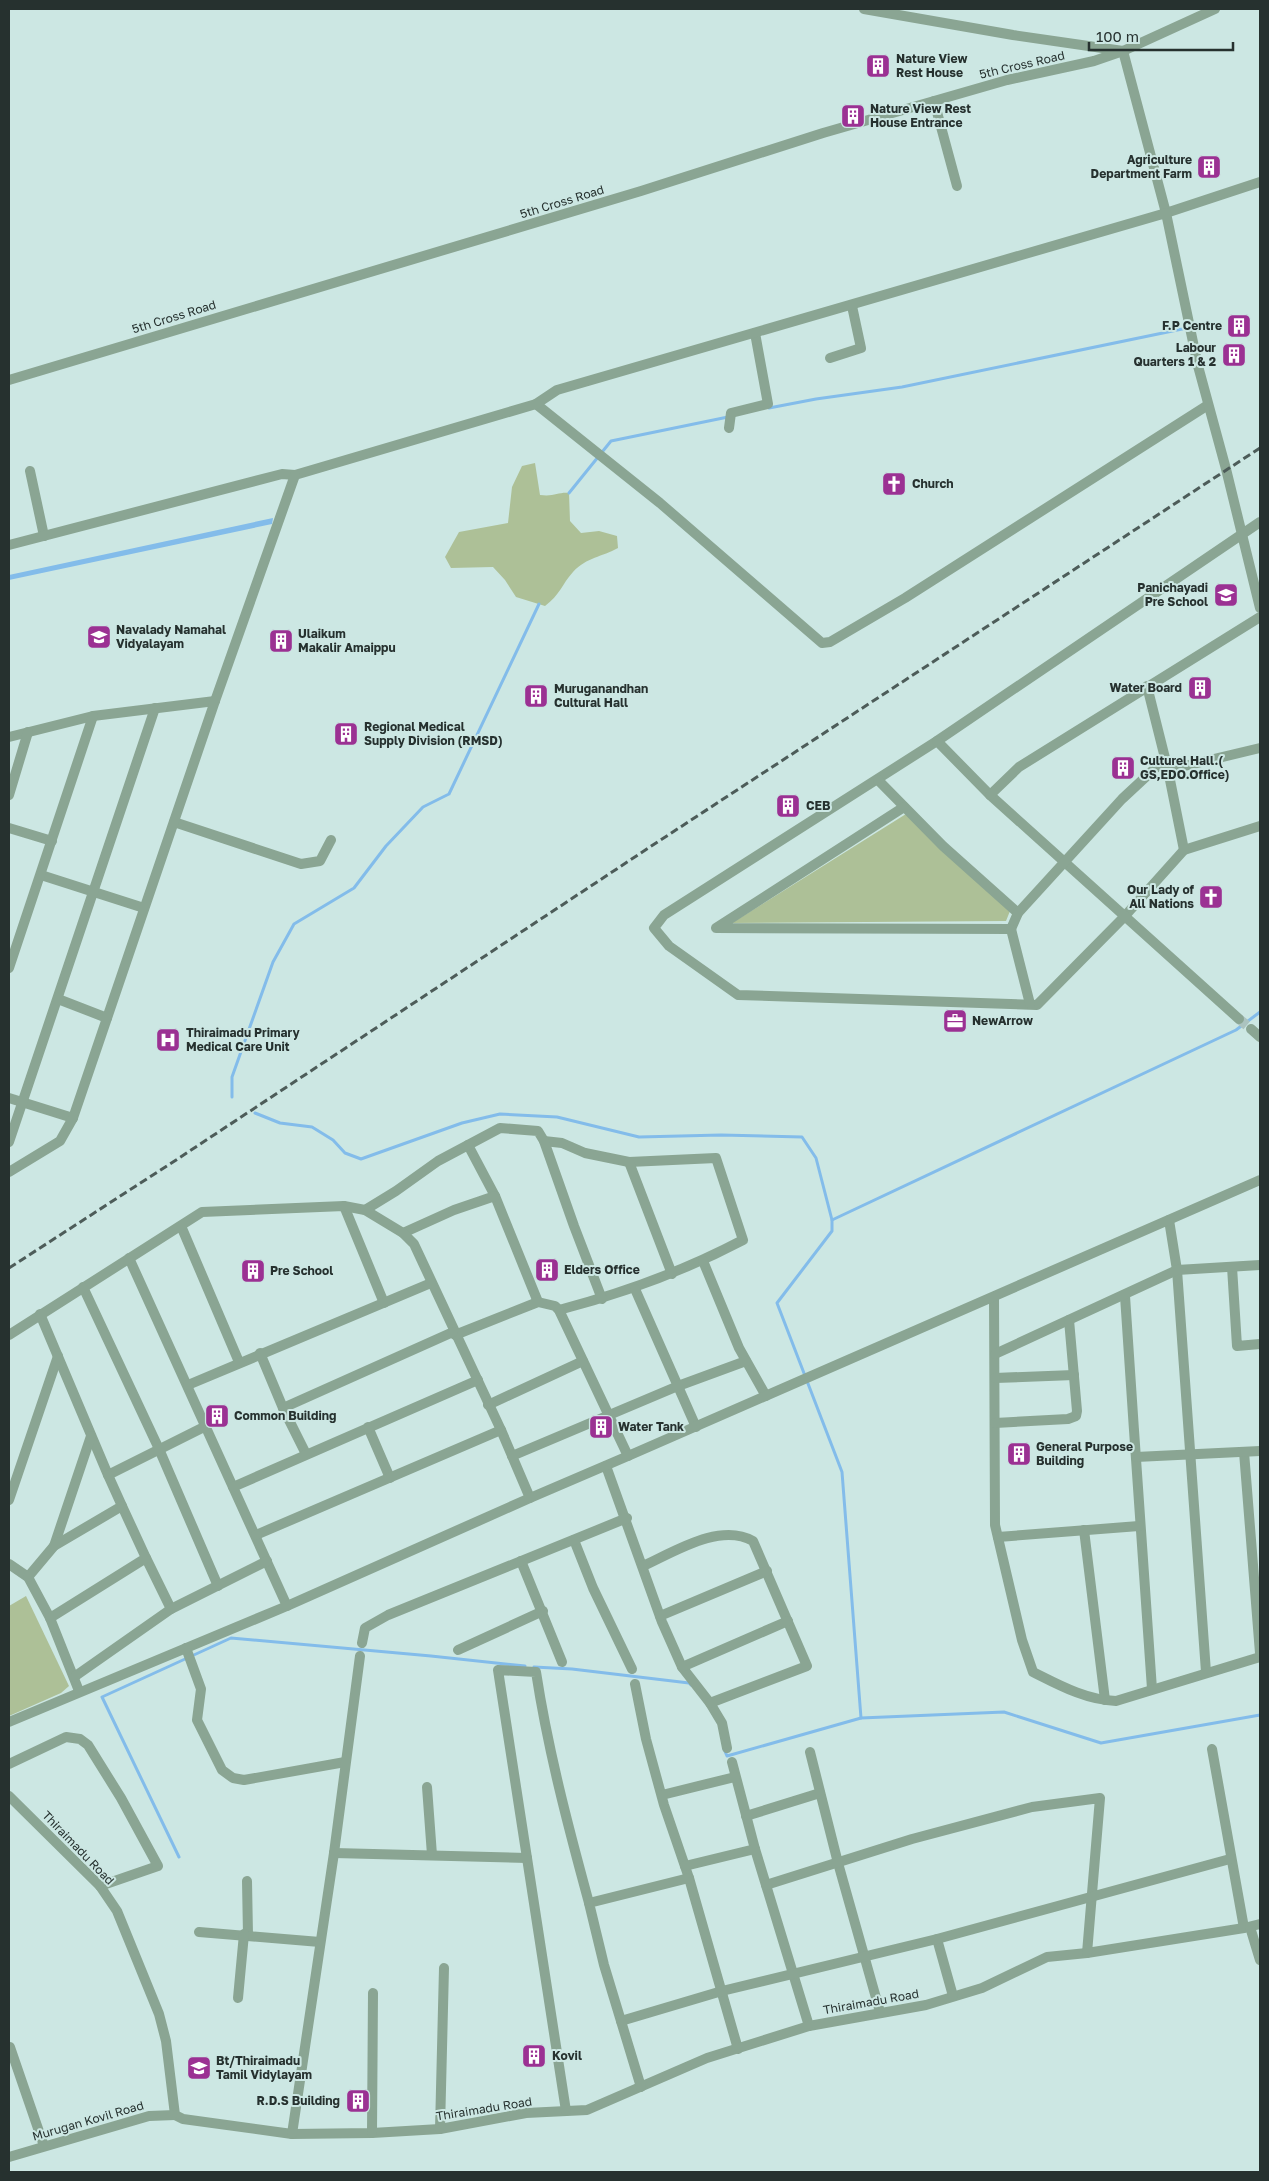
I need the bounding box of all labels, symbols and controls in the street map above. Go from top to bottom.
scale bar [1089,20,1233,52]
text: 100 m [1096,27,1139,45]
street label: 5th Cross Road [978,47,1066,82]
place label: Nature View Rest House [896,51,967,80]
building icon: Nature View Rest House [865,53,891,79]
place label: Nature View Rest House Entrance [870,101,971,130]
building icon: Nature View Rest House Entrance [840,103,866,129]
place label: Agriculture Department Farm [1091,152,1192,181]
building icon: Agriculture Department Farm [1196,154,1222,180]
street label: 5th Cross Road [518,182,606,221]
street label: 5th Cross Road [130,297,218,336]
building icon: F.P Centre [1226,313,1252,339]
place label: F.P Centre [1162,318,1222,333]
place label: Labour Quarters 1 & 2 [1133,340,1216,369]
building icon: Labour Quarters 1 & 2 [1221,342,1247,368]
church icon: Church [881,471,907,497]
place label: Church [912,476,954,491]
place label: Panichayadi Pre School [1137,580,1208,609]
school or university icon: Panichayadi Pre School [1213,582,1239,608]
place label: Navalady Namahal Vidyalayam [116,622,226,651]
school or university icon: Navalady Namahal Vidyalayam [86,624,112,650]
place label: Ulaikum Makalir Amaippu [298,626,396,655]
building icon: Ulaikum Makalir Amaippu [268,628,294,654]
building icon: Water Board [1187,675,1213,701]
place label: Water Board [1110,680,1182,695]
place label: Muruganandhan Cultural Hall [554,681,648,710]
building icon: Muruganandhan Cultural Hall [523,683,549,709]
place label: Regional Medical Supply Division (RMSD) [364,719,503,748]
building icon: Regional Medical Supply Division (RMSD) [333,721,359,747]
place label: Culturel Hall.( GS,EDO.Office) [1140,753,1229,782]
building icon: Culturel Hall.( GS,EDO.Office) [1110,755,1136,781]
building icon: CEB [775,793,801,819]
place label: CEB [806,798,831,813]
place label: Our Lady of All Nations [1127,882,1195,911]
church icon: Our Lady of All Nations [1198,884,1224,910]
office icon: NewArrow [942,1008,968,1034]
place label: NewArrow [972,1013,1033,1028]
place label: Thiraimadu Primary Medical Care Unit [186,1025,301,1054]
hospital icon: Thiraimadu Primary Medical Care Unit [155,1027,181,1053]
building icon: Elders Office [534,1257,560,1283]
building icon: Pre School [240,1258,266,1284]
place label: Elders Office [564,1262,640,1277]
place label: Pre School [270,1263,333,1278]
building icon: Common Building [204,1403,230,1429]
place label: Common Building [234,1408,336,1423]
building icon: Water Tank [588,1414,614,1440]
place label: Water Tank [618,1419,684,1434]
place label: General Purpose Building [1036,1439,1133,1468]
building icon: General Purpose Building [1006,1441,1032,1467]
street label: Thiraimadu Road [39,1808,117,1888]
street label: Thiraimadu Road [822,1986,920,2017]
building icon: Kovil [521,2043,547,2069]
place label: Kovil [552,2048,582,2063]
place label: Bt/Thiraimadu Tamil Vidylayam [216,2053,312,2082]
school or university icon: Bt/Thiraimadu Tamil Vidylayam [186,2055,212,2081]
building icon: R.D.S Building [345,2088,371,2114]
place label: R.D.S Building [257,2093,340,2108]
street label: Thiraimadu Road [435,2094,533,2124]
street label: Murugan Kovil Road [30,2097,145,2144]

